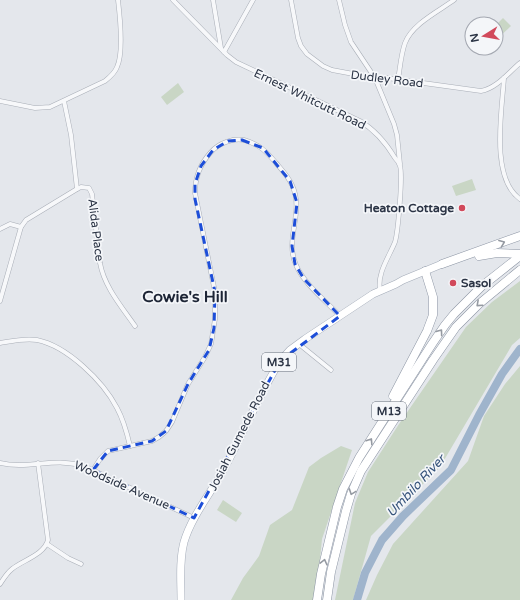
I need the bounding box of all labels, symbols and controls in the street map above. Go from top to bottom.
north arrow [464,16,504,56]
text: N [467,32,482,43]
street label: Ernest Whitcutt Road [252,66,368,132]
street label: Dudley Road [350,68,424,90]
street label: Alida Place [85,198,107,262]
place label: Heaton Cottage [364,201,454,216]
marker: Heaton Cottage [457,203,467,213]
one-way arrow [499,239,506,247]
place label: Sasol [461,276,491,290]
marker: Sasol [448,278,458,288]
district label: Cowie's Hill [142,287,228,307]
one-way arrow [476,299,484,307]
one-way arrow [435,329,443,336]
road number: M31 [262,353,296,371]
street label: Josiah Gumede Road [205,379,273,493]
road number: M13 [372,402,406,420]
one-way arrow [365,438,372,445]
water label: Umbilo River [383,450,450,520]
street label: Woodside Avenue [72,458,172,512]
one-way arrow [348,488,357,495]
one-way arrow [319,558,328,565]

